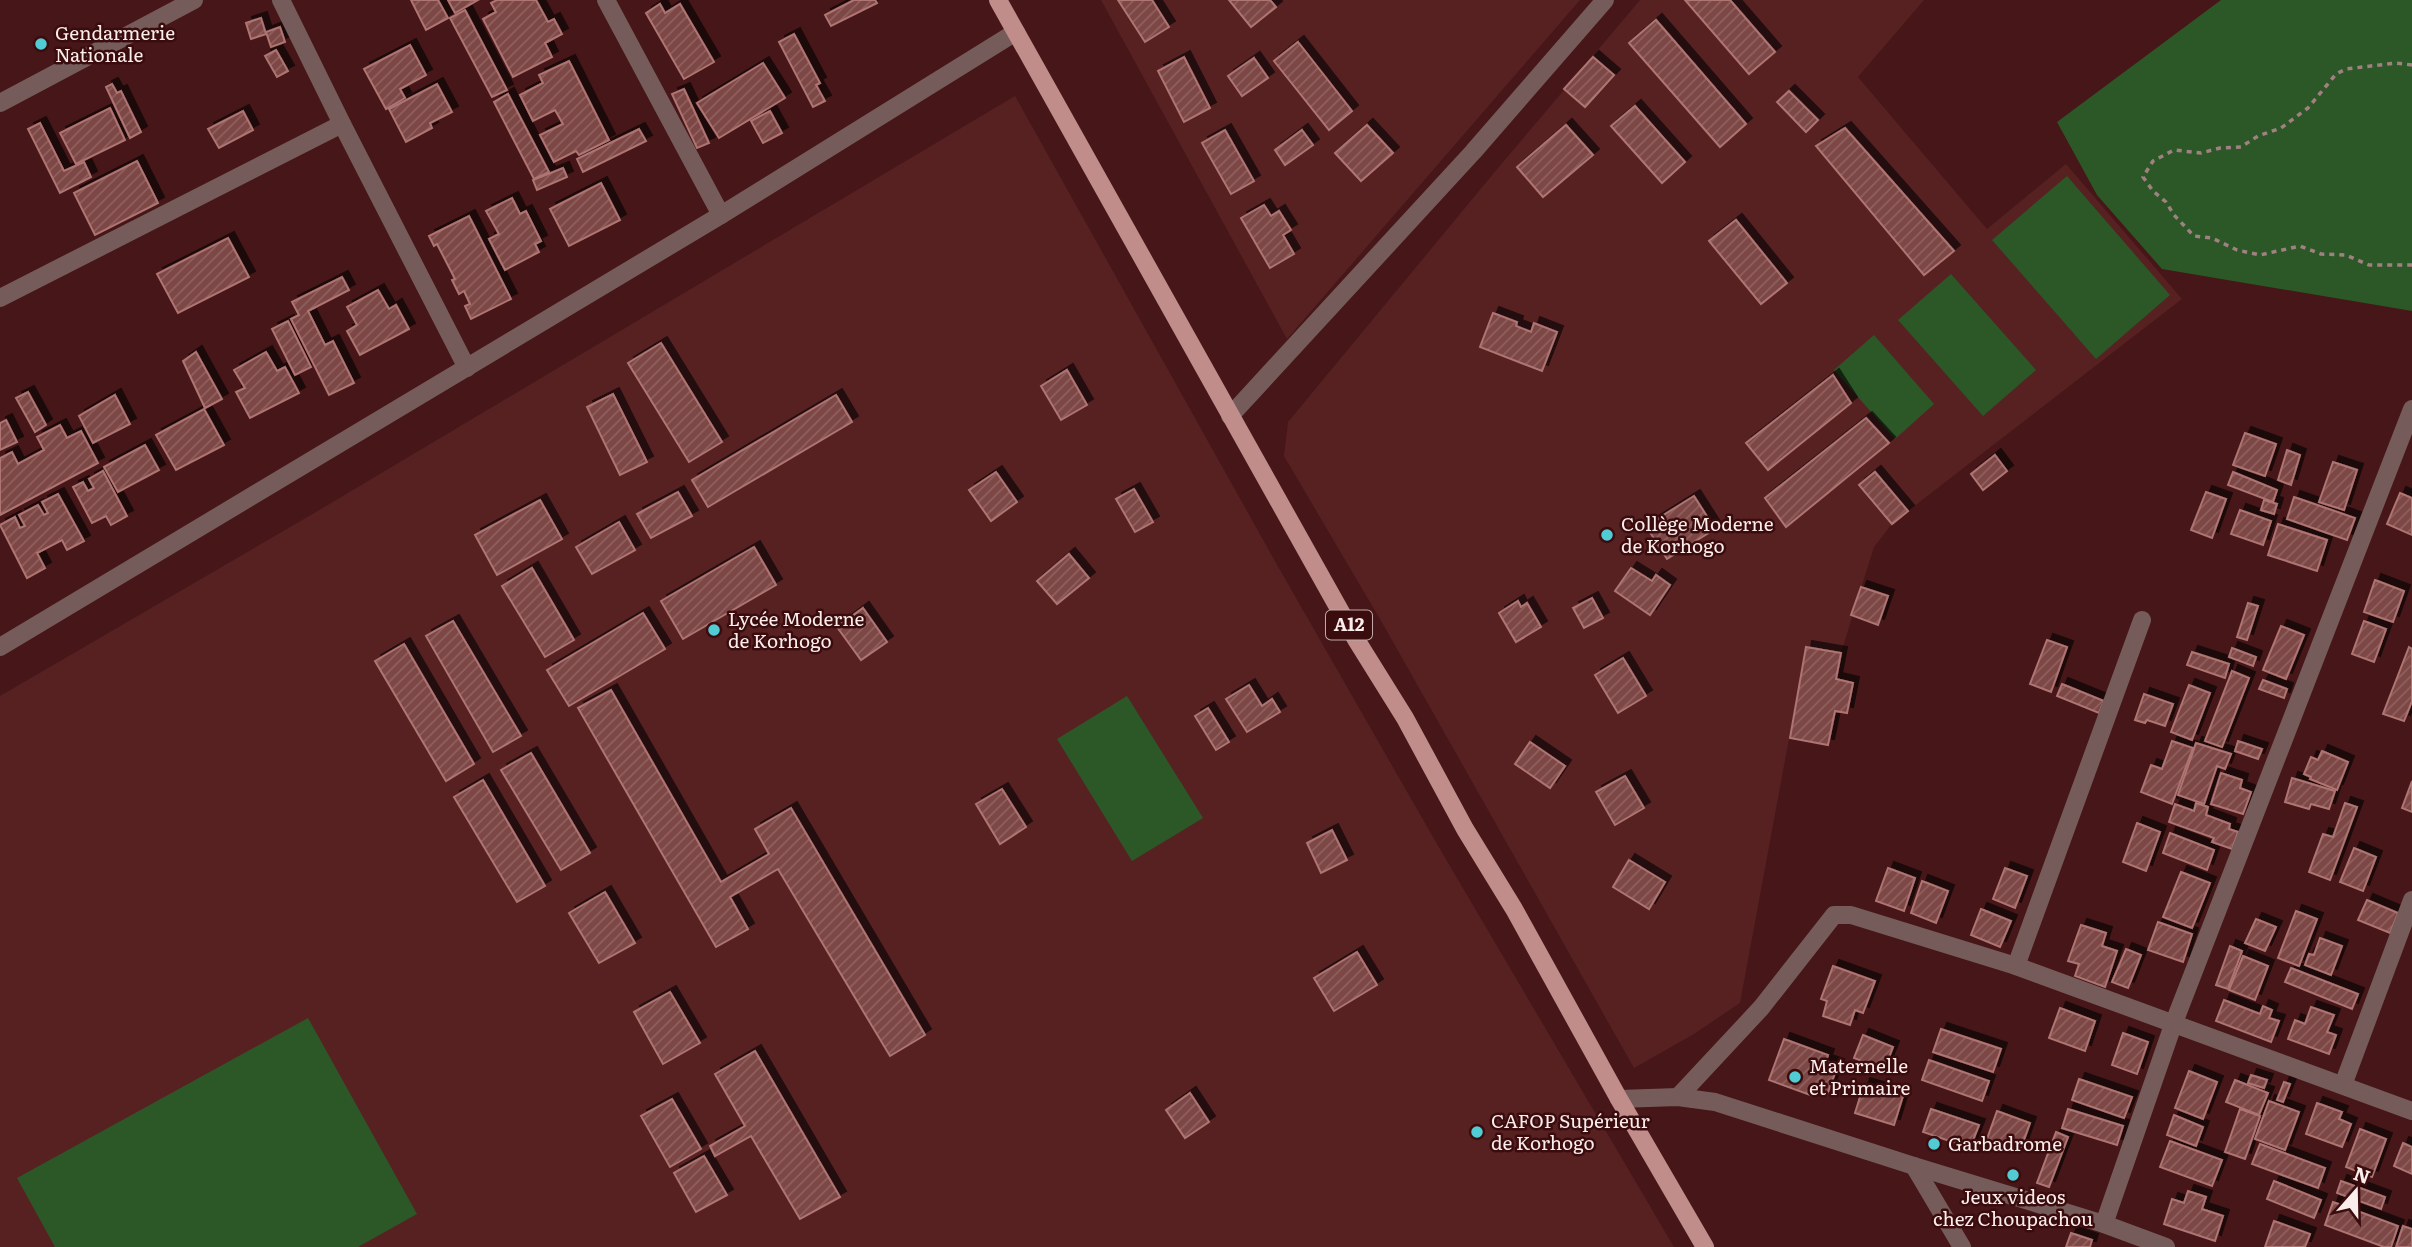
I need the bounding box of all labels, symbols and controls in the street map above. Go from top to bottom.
place label: Gendarmerie Nationale [55,18,175,68]
marker: Gendarmerie Nationale [33,36,49,52]
place label: Collège Moderne de Korhogo [1621,509,1774,559]
marker: Collège Moderne de Korhogo [1599,527,1615,543]
place label: Lycée Moderne de Korhogo [728,604,865,654]
road number: A12 [1326,610,1372,640]
marker: Lycée Moderne de Korhogo [706,622,722,638]
place label: Maternelle et Primaire [1809,1051,1911,1101]
marker: Maternelle et Primaire [1787,1069,1803,1085]
place label: CAFOP Supérieur de Korhogo [1491,1106,1650,1156]
marker: CAFOP Supérieur de Korhogo [1469,1124,1485,1140]
place label: Garbadrome [1948,1129,2062,1157]
marker: Garbadrome [1926,1136,1942,1152]
north arrow [2321,1156,2391,1226]
text: N [2350,1158,2374,1190]
marker: Jeux videos chez Choupachou [2005,1167,2021,1183]
place label: Jeux videos chez Choupachou [1933,1182,2093,1232]

